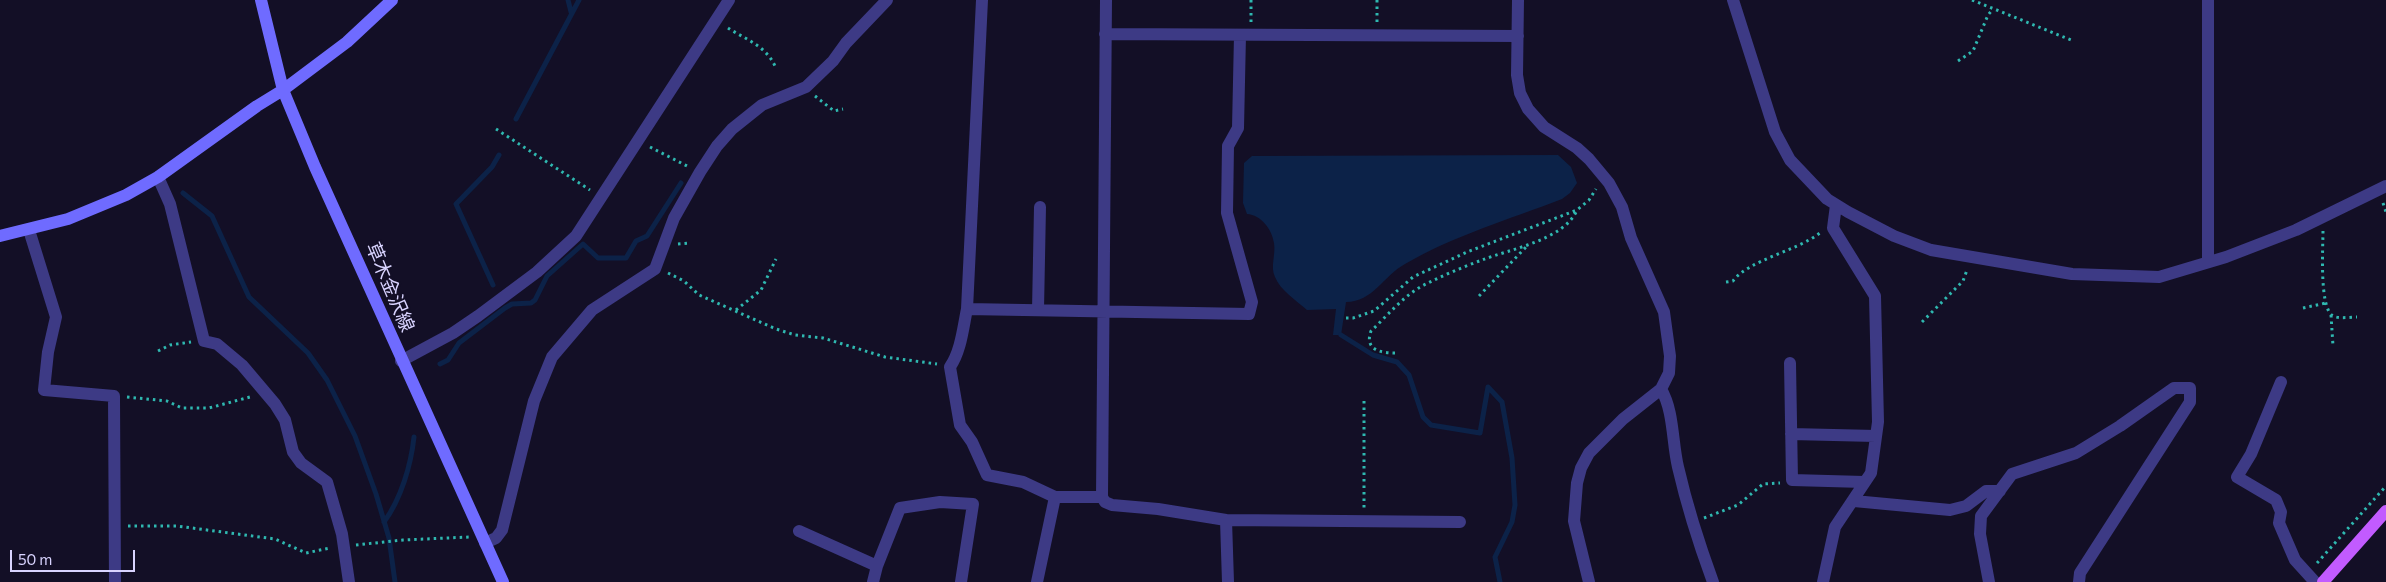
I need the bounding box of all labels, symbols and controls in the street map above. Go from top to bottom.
street label: 草木金沢線 [361,239,419,335]
scale bar [12,540,138,572]
text: 50 m [18,550,52,568]

